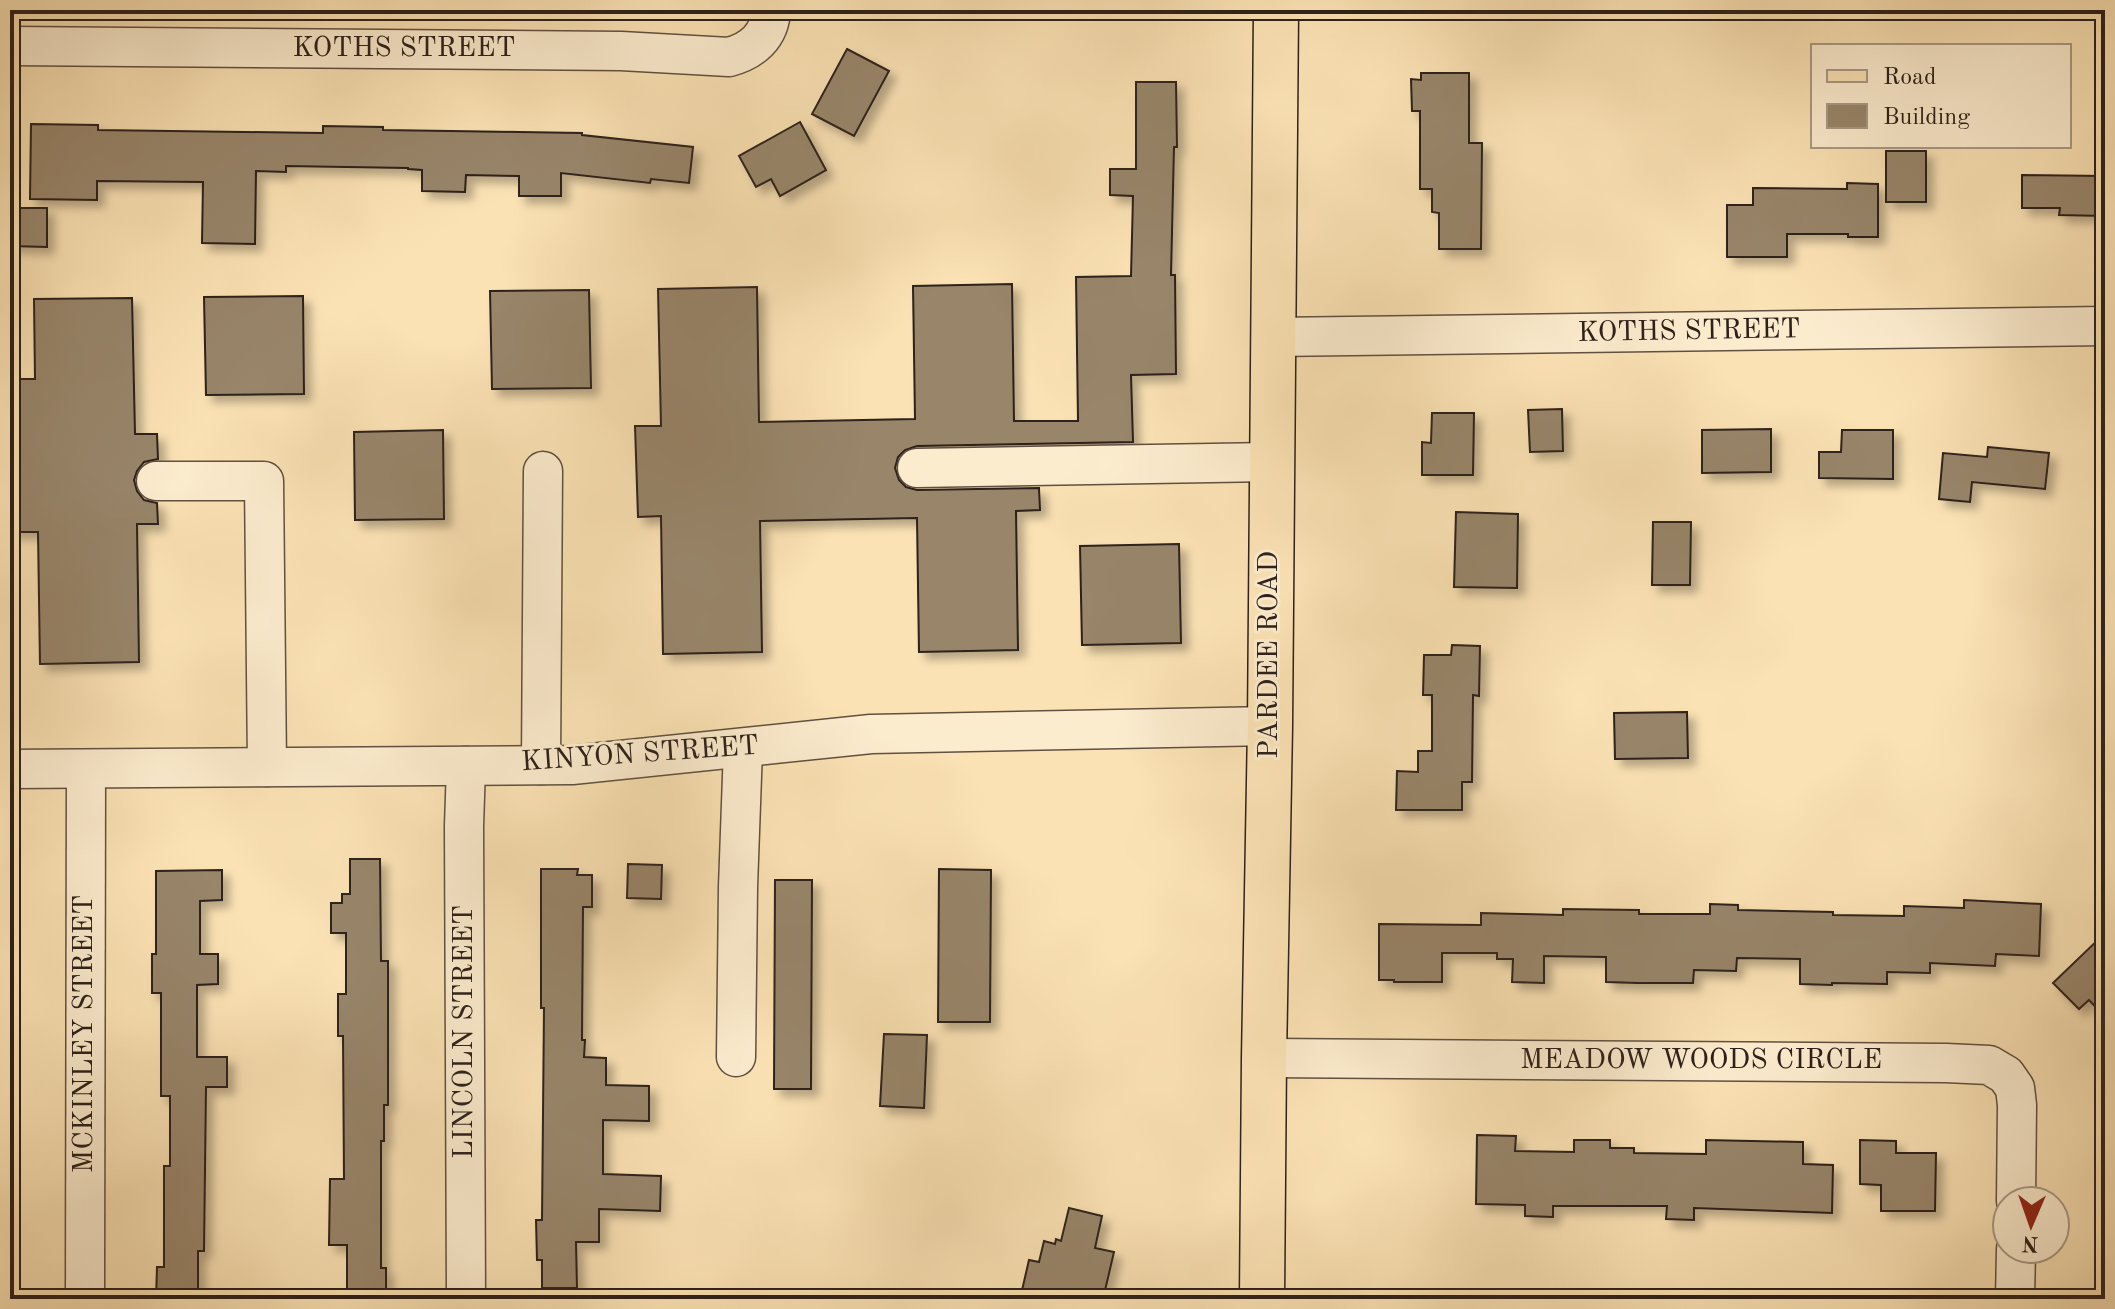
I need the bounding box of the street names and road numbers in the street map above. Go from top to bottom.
street label: KOTHS STREET [293,35,515,63]
street label: KOTHS STREET [1577,316,1801,348]
street label: PARDEE ROAD [1256,551,1284,759]
street label: KINYON STREET [520,733,760,777]
street label: MCKINLEY STREET [71,895,99,1173]
street label: LINCOLN STREET [451,905,479,1159]
street label: MEADOW WOODS CIRCLE [1520,1047,1882,1075]

